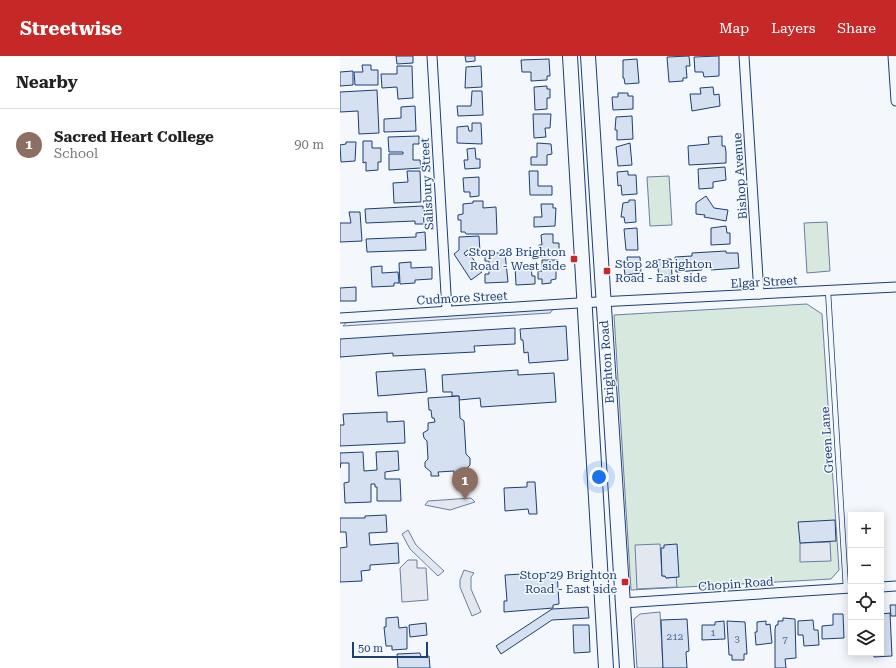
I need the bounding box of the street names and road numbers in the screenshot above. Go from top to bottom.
street label: Bishop Avenue [730,132,750,220]
street label: Salisbury Street [418,137,436,230]
street label: Elgar Street [730,273,798,291]
street label: Cudmore Street [416,289,508,307]
street label: Brighton Road [597,320,617,404]
street label: Green Lane [818,406,836,474]
street label: Chopin Road [698,574,775,594]

